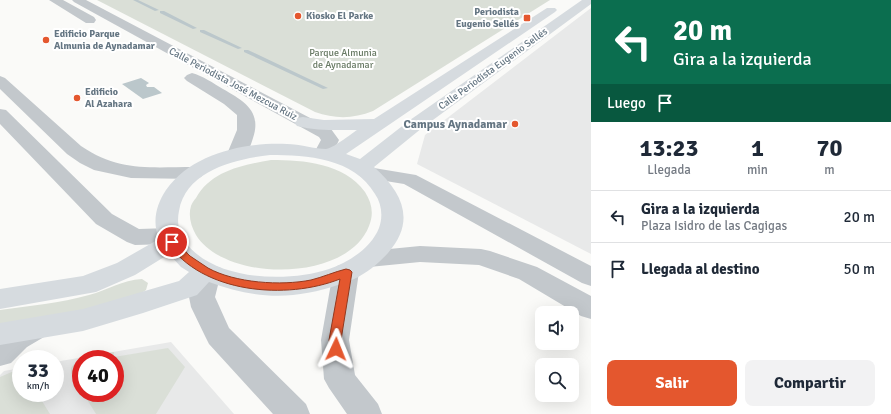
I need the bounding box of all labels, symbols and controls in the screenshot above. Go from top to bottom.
place label: Periodista Eugenio Sellés [456,6,520,30]
place label: Kiosko El Parke [306,10,373,22]
marker: Kiosko El Parke [293,11,303,21]
marker: Periodista Eugenio Sellés [522,13,532,23]
text: 20 m [673,14,732,48]
icon: left [607,16,659,68]
street label: Calle Periodista Eugenio Sellés [436,25,550,113]
place label: Edificio Parque Almunia de Aynadamar [54,28,155,52]
marker: Edificio Parque Almunia de Aynadamar [41,35,51,45]
street label: Calle Periodista José Mezcua Ruiz [167,45,300,123]
park label: Parque Almunia de Aynadamar [309,47,377,71]
text: Gira a la izquierda [673,48,812,70]
place label: Edificio Al Azahara [85,86,132,110]
icon: arrive [654,92,676,114]
marker: Edificio Al Azahara [72,93,82,103]
text: Luego [607,94,646,112]
place label: Campus Aynadamar [403,117,507,132]
marker: Campus Aynadamar [510,119,520,129]
text: 13:23 [640,133,698,163]
text: 1 [751,133,764,163]
text: 70 [817,133,842,163]
text: Llegada [647,162,691,178]
text: min [747,162,768,178]
text: m [824,162,835,178]
text: Gira a la izquierda [641,200,760,218]
icon: left [607,206,629,228]
text: 20 m [844,208,875,226]
text: Plaza Isidro de las Cagigas [641,218,787,234]
pin [155,225,189,259]
icon: arrive [161,231,183,253]
icon: arrive [607,258,629,280]
text: Llegada al destino [641,260,760,278]
text: 50 m [844,260,875,278]
map controls [535,306,579,402]
button: sound [535,306,579,350]
position arrow [315,328,357,370]
speed limit sign: 40 [72,350,124,402]
text: 33 [27,358,49,383]
button: search [535,358,579,402]
button: Salir [607,360,737,406]
button: Compartir [745,360,875,406]
text: km/h [27,380,49,392]

